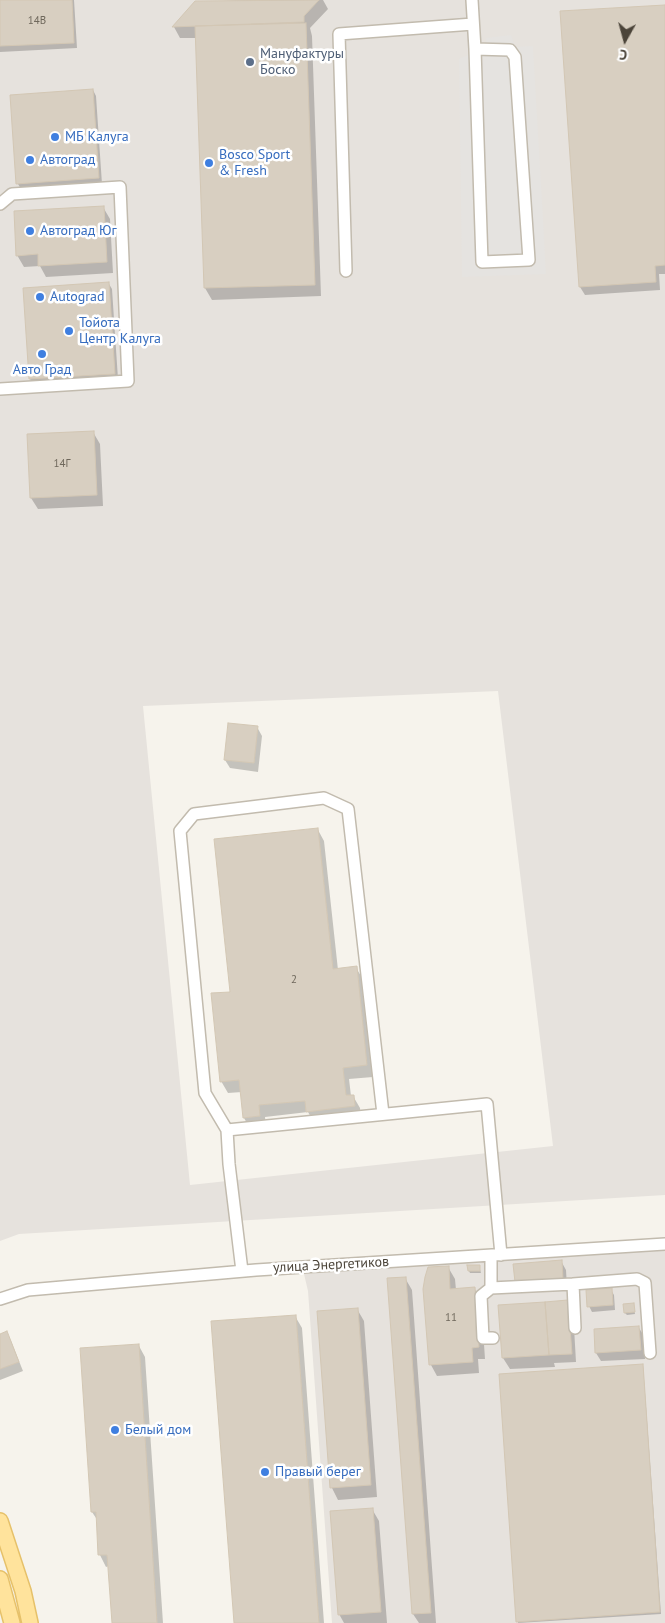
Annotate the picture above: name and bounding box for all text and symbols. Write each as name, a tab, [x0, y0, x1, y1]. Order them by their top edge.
house number: 14В	[28, 14, 46, 28]
north arrow	[600, 15, 650, 65]
text: С	[618, 45, 628, 64]
place label: Мануфактуры Боско	[260, 46, 344, 78]
marker: Мануфактуры Боско	[244, 56, 256, 68]
place label: МБ Калуга	[65, 129, 129, 145]
marker: МБ Калуга	[49, 131, 61, 143]
place label: Bosco Sport & Fresh	[219, 147, 290, 180]
place label: Автоград	[40, 152, 95, 168]
marker: Автоград	[24, 154, 36, 166]
marker: Bosco Sport & Fresh	[203, 157, 215, 169]
place label: Автоград Юг	[40, 223, 117, 239]
marker: Автоград Юг	[24, 225, 36, 237]
place label: Autograd	[50, 289, 105, 305]
marker: Autograd	[34, 291, 46, 303]
place label: Тойота Центр Калуга	[79, 315, 161, 348]
marker: Тойота Центр Калуга	[63, 325, 75, 337]
marker: Авто Град	[36, 348, 48, 360]
place label: Авто Град	[13, 362, 71, 378]
house number: 14Г	[54, 457, 70, 471]
house number: 2	[291, 973, 297, 987]
street label: улица Энергетиков	[273, 1254, 389, 1276]
house number: 11	[445, 1311, 457, 1325]
place label: Белый дом	[125, 1422, 191, 1438]
marker: Белый дом	[109, 1424, 121, 1436]
place label: Правый берег	[275, 1464, 361, 1480]
marker: Правый берег	[259, 1466, 271, 1478]

